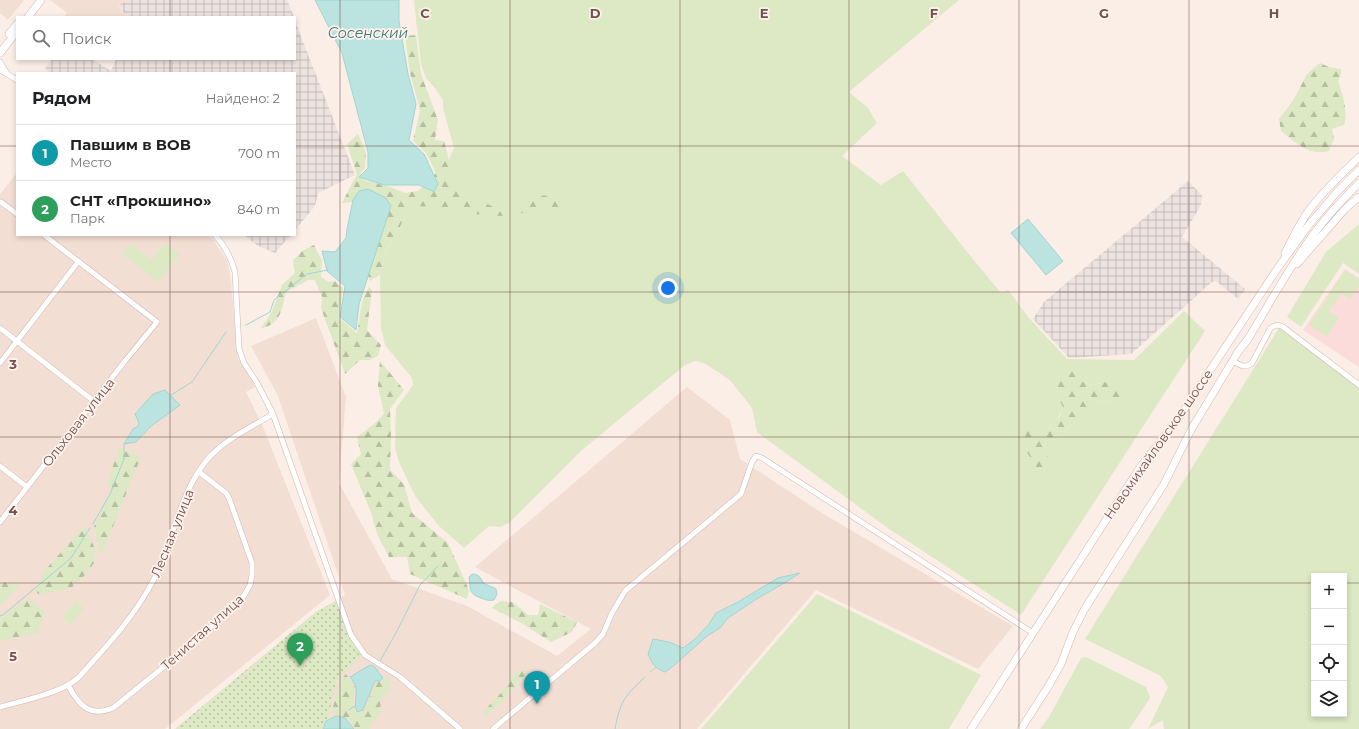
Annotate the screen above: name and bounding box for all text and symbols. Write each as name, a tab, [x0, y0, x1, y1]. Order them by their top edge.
text: C	[420, 5, 430, 21]
text: D	[590, 5, 601, 21]
text: E	[760, 5, 769, 21]
text: F	[930, 5, 938, 21]
text: G	[1099, 5, 1109, 21]
text: H	[1269, 5, 1279, 21]
search box	[16, 16, 296, 60]
water label: Сосенский	[328, 24, 408, 42]
icon: search	[30, 27, 52, 49]
text: Поиск	[62, 29, 111, 48]
text: Рядом	[32, 88, 91, 108]
text: Найдено: 2	[206, 90, 280, 106]
text: Павшим в ВОВ	[70, 135, 191, 154]
text: 1	[42, 145, 48, 161]
text: 700 m	[238, 145, 280, 161]
text: Место	[70, 154, 112, 170]
text: СНТ «Прокшино»	[70, 191, 211, 210]
text: 2	[41, 201, 49, 217]
text: 840 m	[237, 201, 280, 217]
text: Парк	[70, 210, 105, 226]
your location	[658, 278, 678, 298]
text: 3	[8, 356, 17, 372]
street label: Новомихайловское шоссе	[1100, 366, 1216, 522]
street label: Ольховая улица	[38, 374, 118, 470]
street label: Лесная улица	[147, 487, 197, 579]
text: 4	[9, 502, 18, 518]
map controls	[1311, 573, 1347, 717]
button: +	[1311, 573, 1347, 609]
street label: Тенистая улица	[157, 591, 247, 673]
button: −	[1311, 609, 1347, 645]
pin: 2	[287, 633, 313, 666]
button: locate	[1311, 645, 1347, 681]
text: 5	[9, 648, 17, 664]
pin: 1	[524, 671, 550, 704]
button: layers	[1311, 681, 1347, 717]

